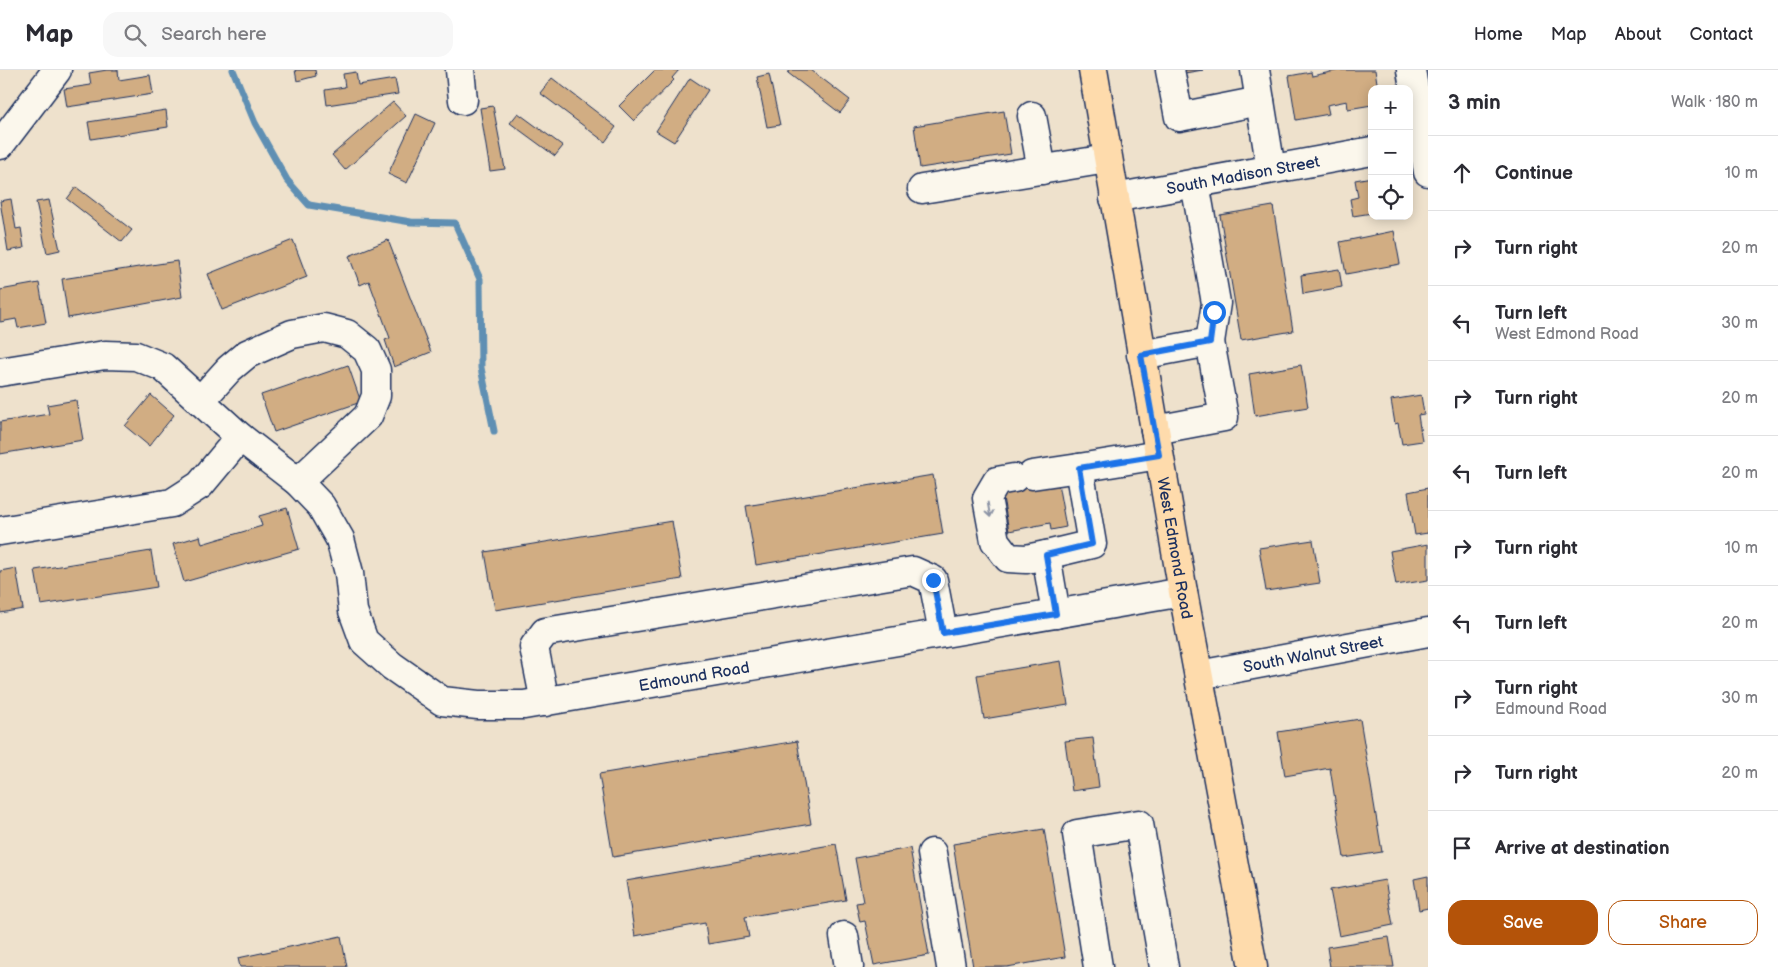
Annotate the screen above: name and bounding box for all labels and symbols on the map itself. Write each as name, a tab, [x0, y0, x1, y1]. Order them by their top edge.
street label: South Madison Street	[1165, 153, 1321, 199]
route start	[1203, 301, 1226, 324]
street label: West Edmond Road	[1152, 476, 1196, 621]
one-way arrow	[985, 501, 995, 517]
route end	[922, 569, 945, 592]
street label: South Walnut Street	[1242, 633, 1385, 678]
street label: Edmound Road	[637, 658, 751, 696]

